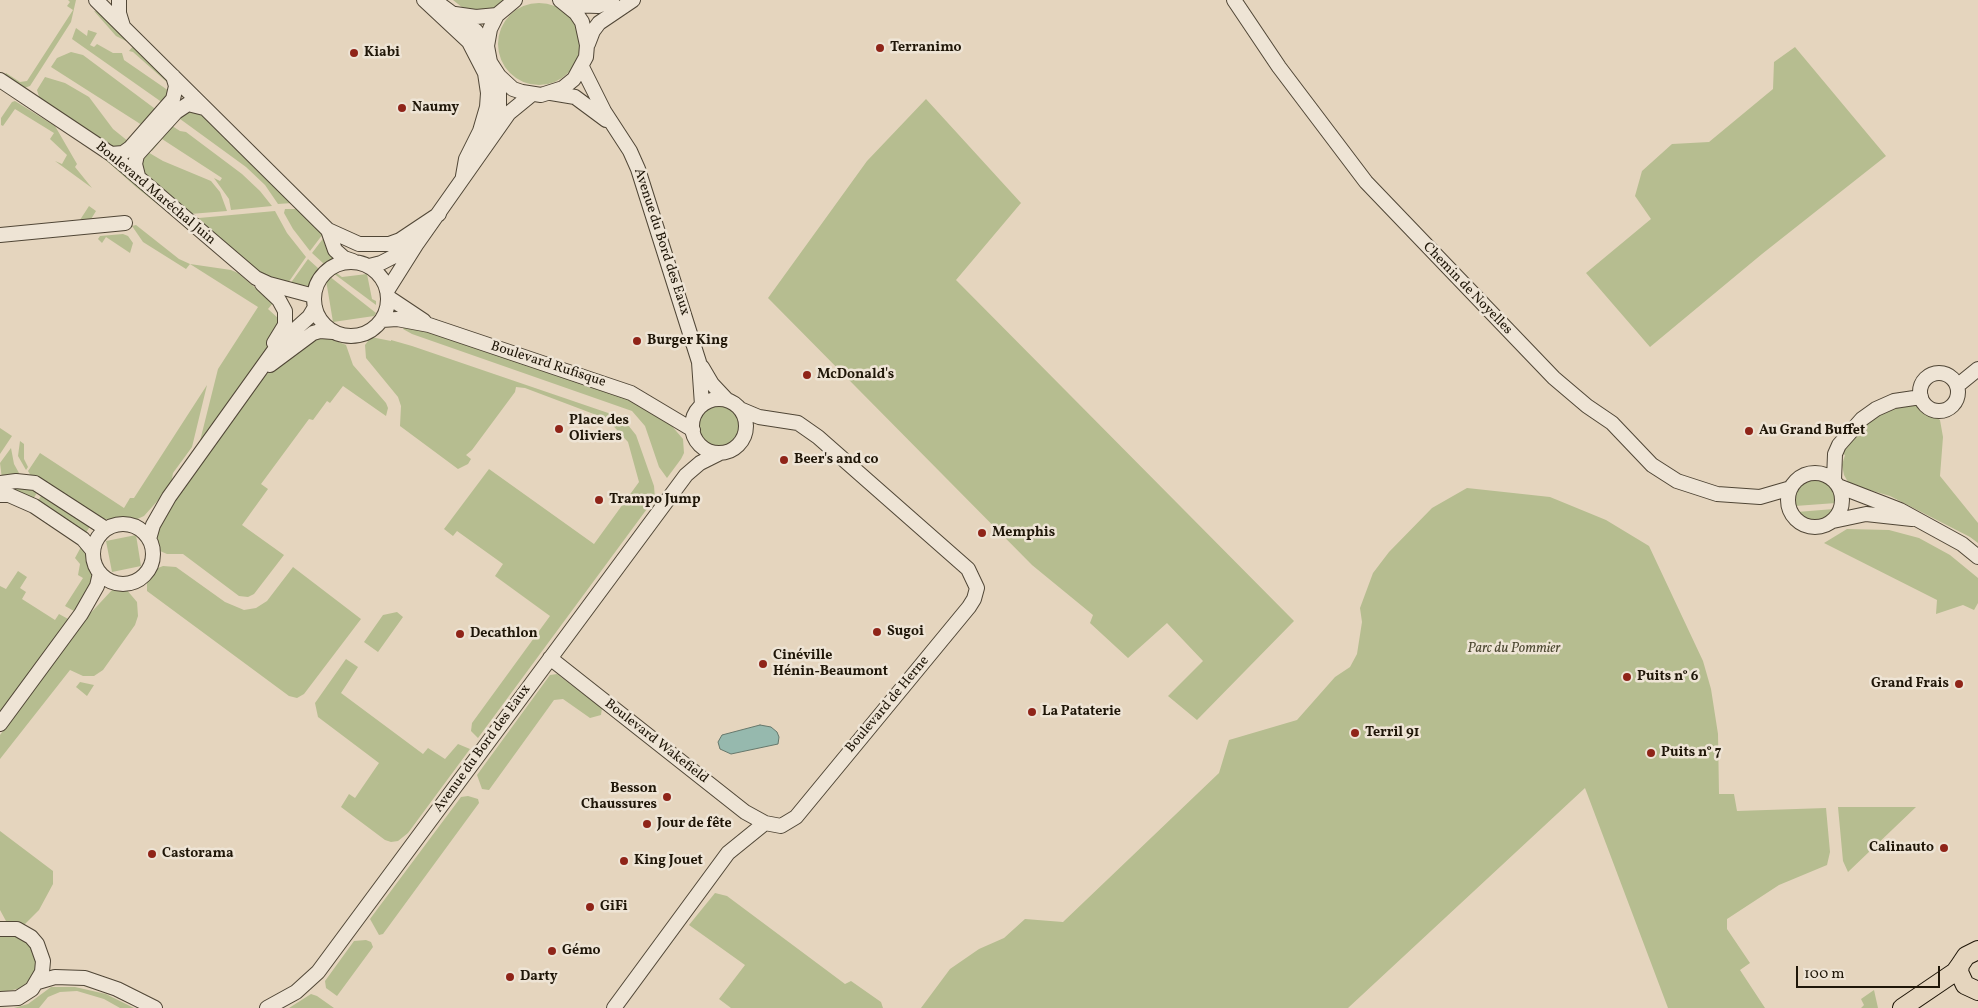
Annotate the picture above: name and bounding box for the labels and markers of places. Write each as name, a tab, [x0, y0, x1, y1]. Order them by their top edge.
place label: Terranimo	[890, 40, 962, 56]
marker: Terranimo	[874, 42, 886, 54]
place label: Kiabi	[364, 45, 400, 61]
marker: Kiabi	[348, 47, 360, 59]
place label: Naumy	[412, 100, 459, 116]
marker: Naumy	[396, 102, 408, 114]
place label: Burger King	[647, 333, 728, 349]
marker: Burger King	[631, 335, 643, 347]
place label: McDonald's	[817, 367, 894, 383]
marker: McDonald's	[801, 369, 813, 381]
place label: Place des Oliviers	[569, 413, 629, 446]
marker: Place des Oliviers	[553, 423, 565, 435]
place label: Au Grand Buffet	[1759, 423, 1865, 439]
marker: Au Grand Buffet	[1743, 425, 1755, 437]
place label: Beer's and co	[794, 452, 879, 468]
marker: Beer's and co	[778, 454, 790, 466]
place label: Trampo Jump	[609, 492, 701, 508]
marker: Trampo Jump	[593, 494, 605, 506]
place label: Memphis	[992, 525, 1055, 541]
marker: Memphis	[976, 527, 988, 539]
place label: Sugoi	[887, 624, 924, 640]
place label: Decathlon	[470, 626, 538, 642]
marker: Sugoi	[871, 626, 883, 638]
marker: Decathlon	[454, 628, 466, 640]
place label: Cinéville Hénin-Beaumont	[773, 648, 888, 680]
marker: Cinéville Hénin-Beaumont	[757, 658, 769, 670]
place label: Puits n° 6	[1637, 669, 1699, 685]
marker: Puits n° 6	[1621, 671, 1633, 683]
place label: Grand Frais	[1871, 676, 1949, 692]
marker: Grand Frais	[1953, 678, 1965, 690]
place label: La Pataterie	[1042, 704, 1121, 720]
marker: La Pataterie	[1026, 706, 1038, 718]
place label: Terril 91	[1365, 725, 1419, 741]
marker: Terril 91	[1349, 727, 1361, 739]
place label: Puits n° 7	[1661, 745, 1722, 761]
marker: Puits n° 7	[1645, 747, 1657, 759]
place label: Besson Chaussures	[581, 781, 657, 814]
marker: Besson Chaussures	[661, 791, 673, 803]
place label: Jour de fête	[657, 816, 732, 832]
marker: Jour de fête	[641, 818, 653, 830]
place label: Calinauto	[1869, 840, 1934, 856]
marker: Calinauto	[1938, 842, 1950, 854]
place label: Castorama	[162, 846, 234, 862]
marker: Castorama	[146, 848, 158, 860]
place label: King Jouet	[634, 853, 703, 869]
marker: King Jouet	[618, 855, 630, 867]
place label: GiFi	[600, 899, 628, 915]
marker: GiFi	[584, 901, 596, 913]
place label: Gémo	[562, 943, 600, 959]
marker: Gémo	[546, 945, 558, 957]
place label: Darty	[520, 969, 558, 985]
marker: Darty	[504, 971, 516, 983]

